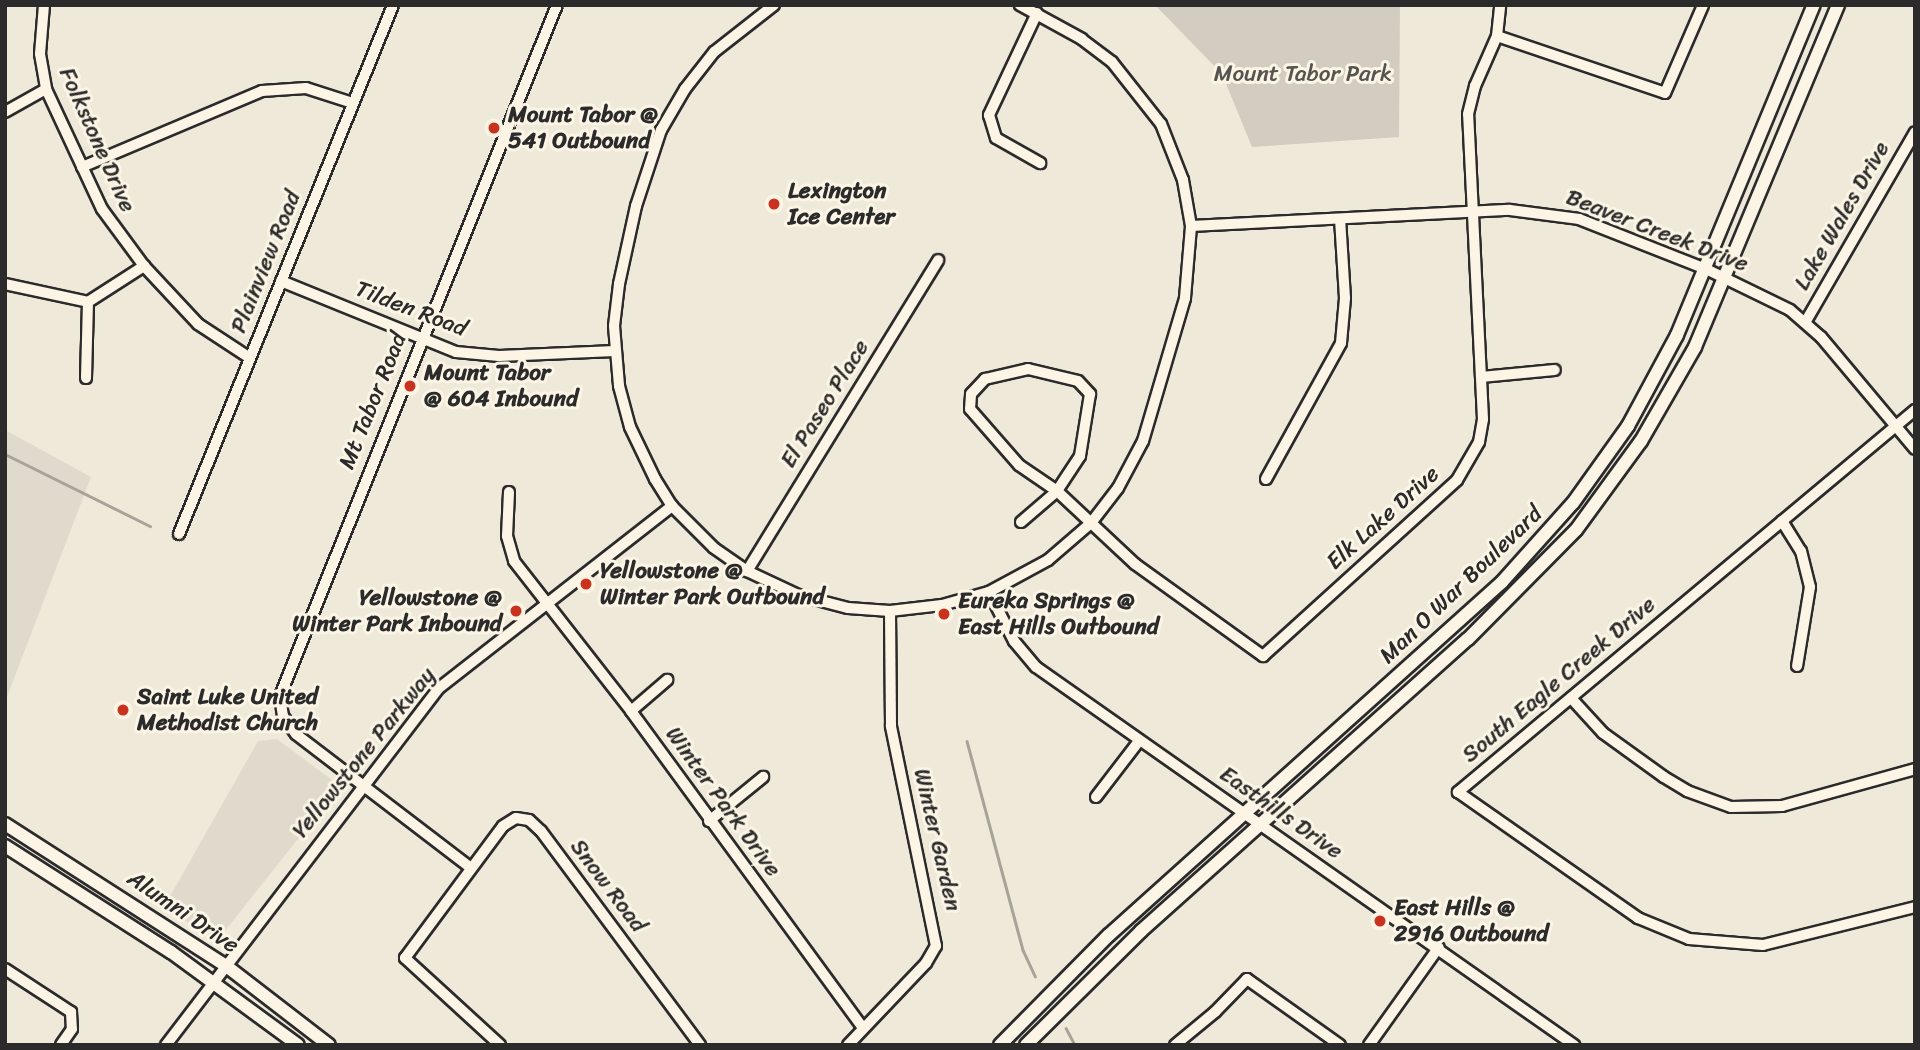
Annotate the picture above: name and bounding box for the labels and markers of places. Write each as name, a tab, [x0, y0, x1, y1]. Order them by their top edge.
place label: Mount Tabor @ 541 Outbound	[508, 101, 659, 155]
marker: Mount Tabor @ 541 Outbound	[486, 120, 502, 136]
place label: Lexington Ice Center	[788, 177, 896, 231]
marker: Lexington Ice Center	[766, 196, 782, 212]
place label: Mount Tabor @ 604 Inbound	[424, 359, 578, 413]
marker: Mount Tabor @ 604 Inbound	[402, 378, 418, 394]
place label: Yellowstone @ Winter Park Outbound	[600, 557, 825, 611]
marker: Yellowstone @ Winter Park Outbound	[578, 576, 594, 592]
place label: Yellowstone @ Winter Park Inbound	[293, 584, 502, 638]
place label: Eureka Springs @ East Hills Outbound	[958, 587, 1158, 641]
marker: Yellowstone @ Winter Park Inbound	[508, 603, 524, 619]
marker: Eureka Springs @ East Hills Outbound	[936, 606, 952, 622]
place label: Saint Luke United Methodist Church	[137, 683, 319, 737]
marker: Saint Luke United Methodist Church	[115, 702, 131, 718]
place label: East Hills @ 2916 Outbound	[1394, 894, 1548, 948]
marker: East Hills @ 2916 Outbound	[1372, 913, 1388, 929]

